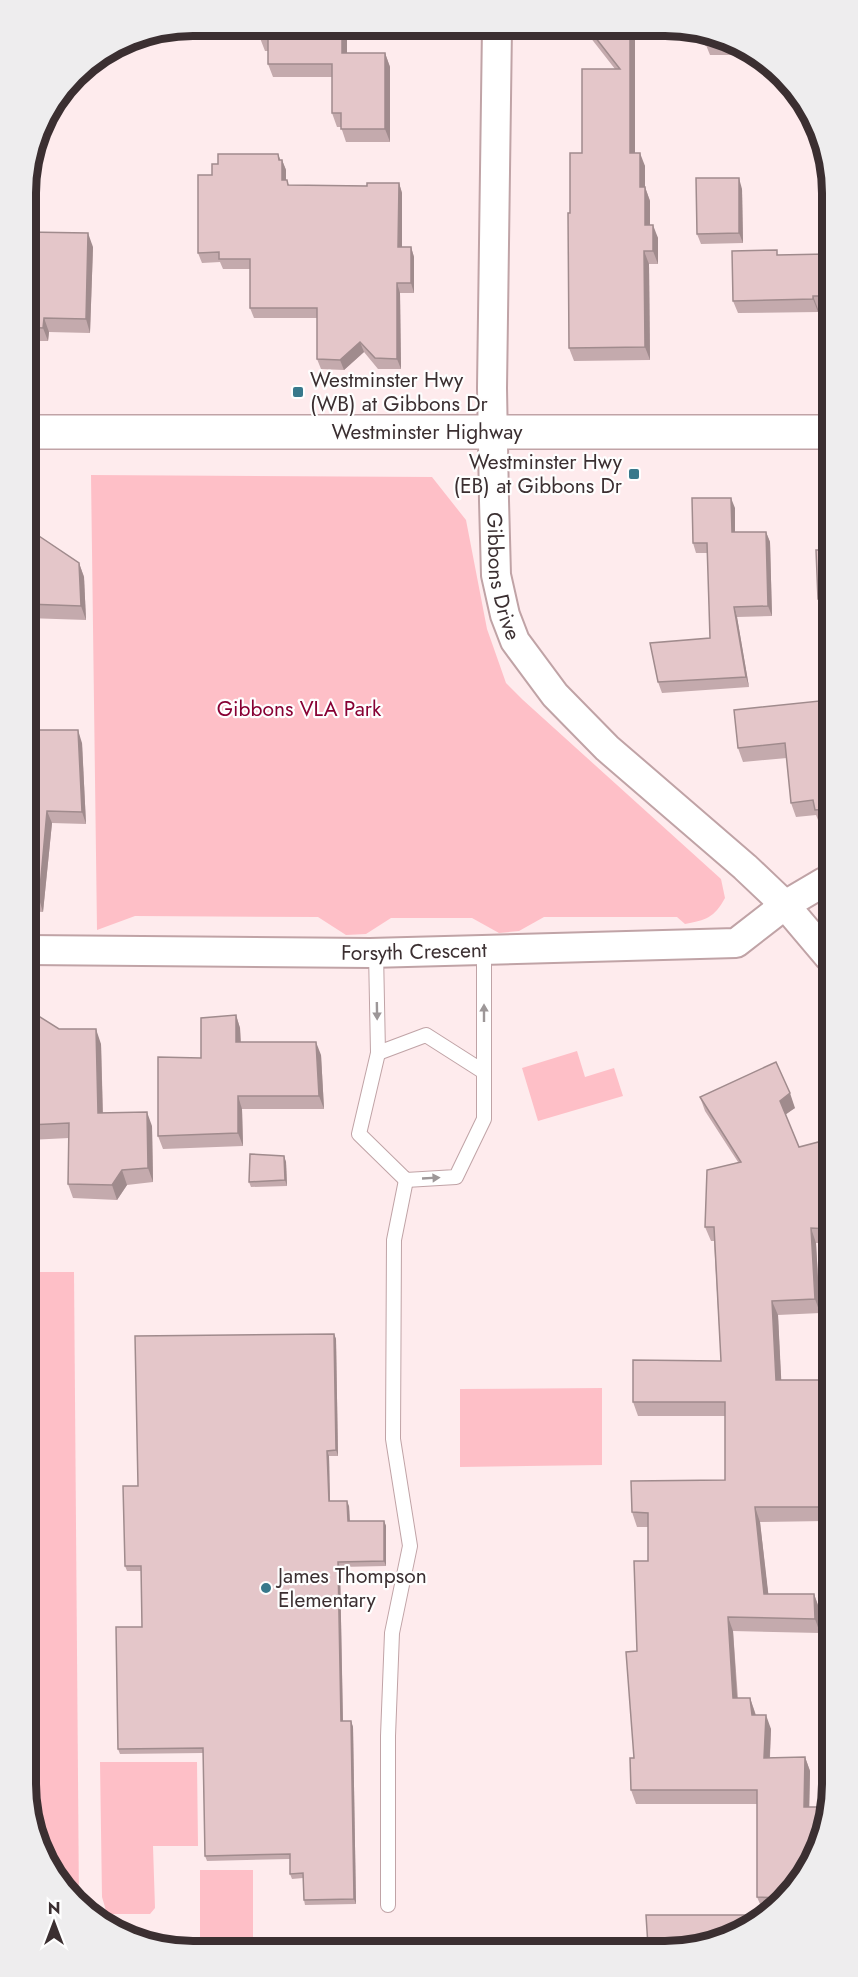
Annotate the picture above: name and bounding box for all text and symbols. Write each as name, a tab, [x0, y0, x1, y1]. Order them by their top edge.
place label: Westminster Hwy (WB) at Gibbons Dr	[310, 365, 488, 419]
marker: Westminster Hwy (WB) at Gibbons Dr	[291, 385, 305, 399]
street label: Westminster Highway	[331, 417, 523, 447]
place label: Westminster Hwy (EB) at Gibbons Dr	[454, 447, 623, 501]
marker: Westminster Hwy (EB) at Gibbons Dr	[627, 467, 641, 481]
street label: Gibbons Drive	[479, 512, 528, 645]
park label: Gibbons VLA Park	[217, 694, 382, 724]
street label: Forsyth Crescent	[341, 935, 487, 968]
one-way arrow	[372, 1001, 382, 1020]
one-way arrow	[479, 1004, 489, 1023]
one-way arrow	[422, 1174, 441, 1183]
place label: James Thompson Elementary	[275, 1561, 427, 1615]
marker: James Thompson Elementary	[259, 1581, 273, 1595]
north arrow	[24, 1893, 84, 1953]
text: N	[48, 1897, 60, 1920]

